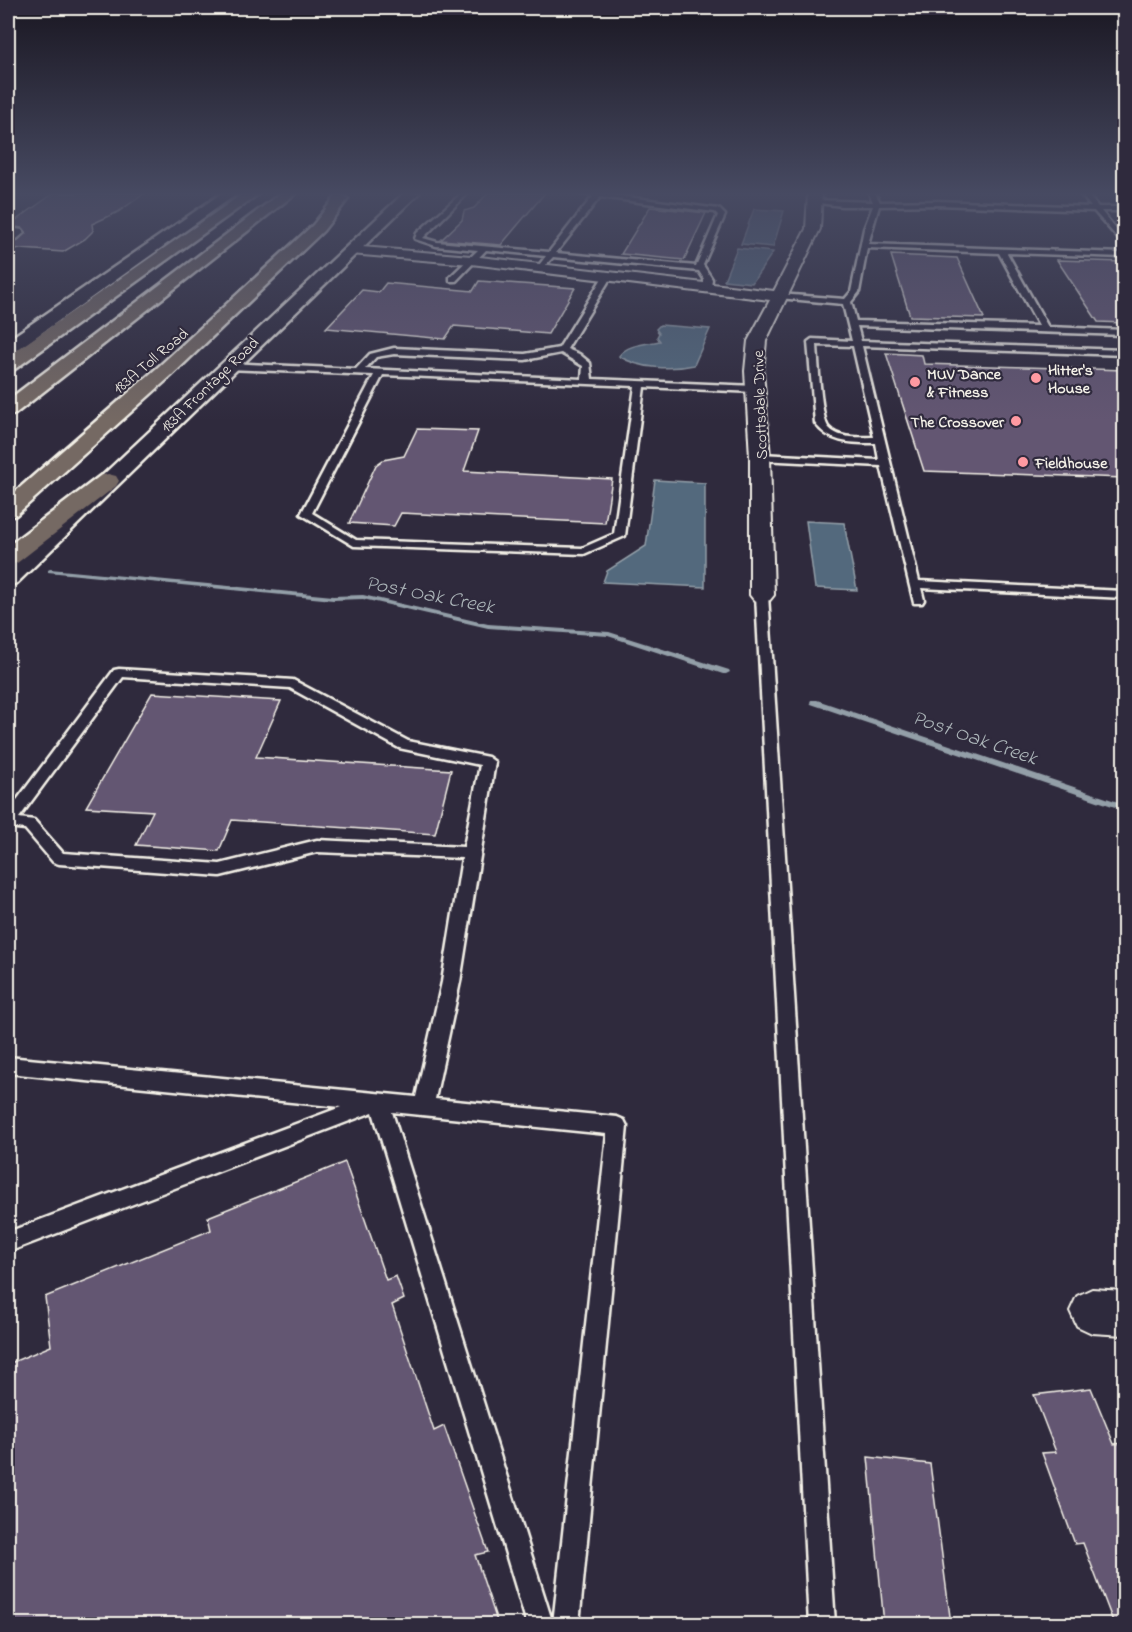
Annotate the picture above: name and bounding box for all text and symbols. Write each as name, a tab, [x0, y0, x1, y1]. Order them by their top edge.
street label: 183A Toll Road	[108, 323, 194, 400]
street label: 183A Frontage Road	[156, 332, 265, 439]
street label: Scottsdale Drive	[747, 349, 775, 460]
place label: Hitter's House	[1048, 359, 1093, 401]
place label: MUV Dance & Fitness	[926, 363, 1002, 405]
marker: Hitter's House	[1029, 371, 1043, 385]
marker: MUV Dance & Fitness	[908, 375, 922, 389]
place label: The Crossover	[911, 411, 1005, 435]
marker: The Crossover	[1009, 414, 1023, 428]
place label: Fieldhouse	[1034, 452, 1108, 476]
marker: Fieldhouse	[1016, 455, 1030, 469]
water label: Post Oak Creek	[363, 569, 497, 623]
water label: Post Oak Creek	[908, 703, 1042, 775]

